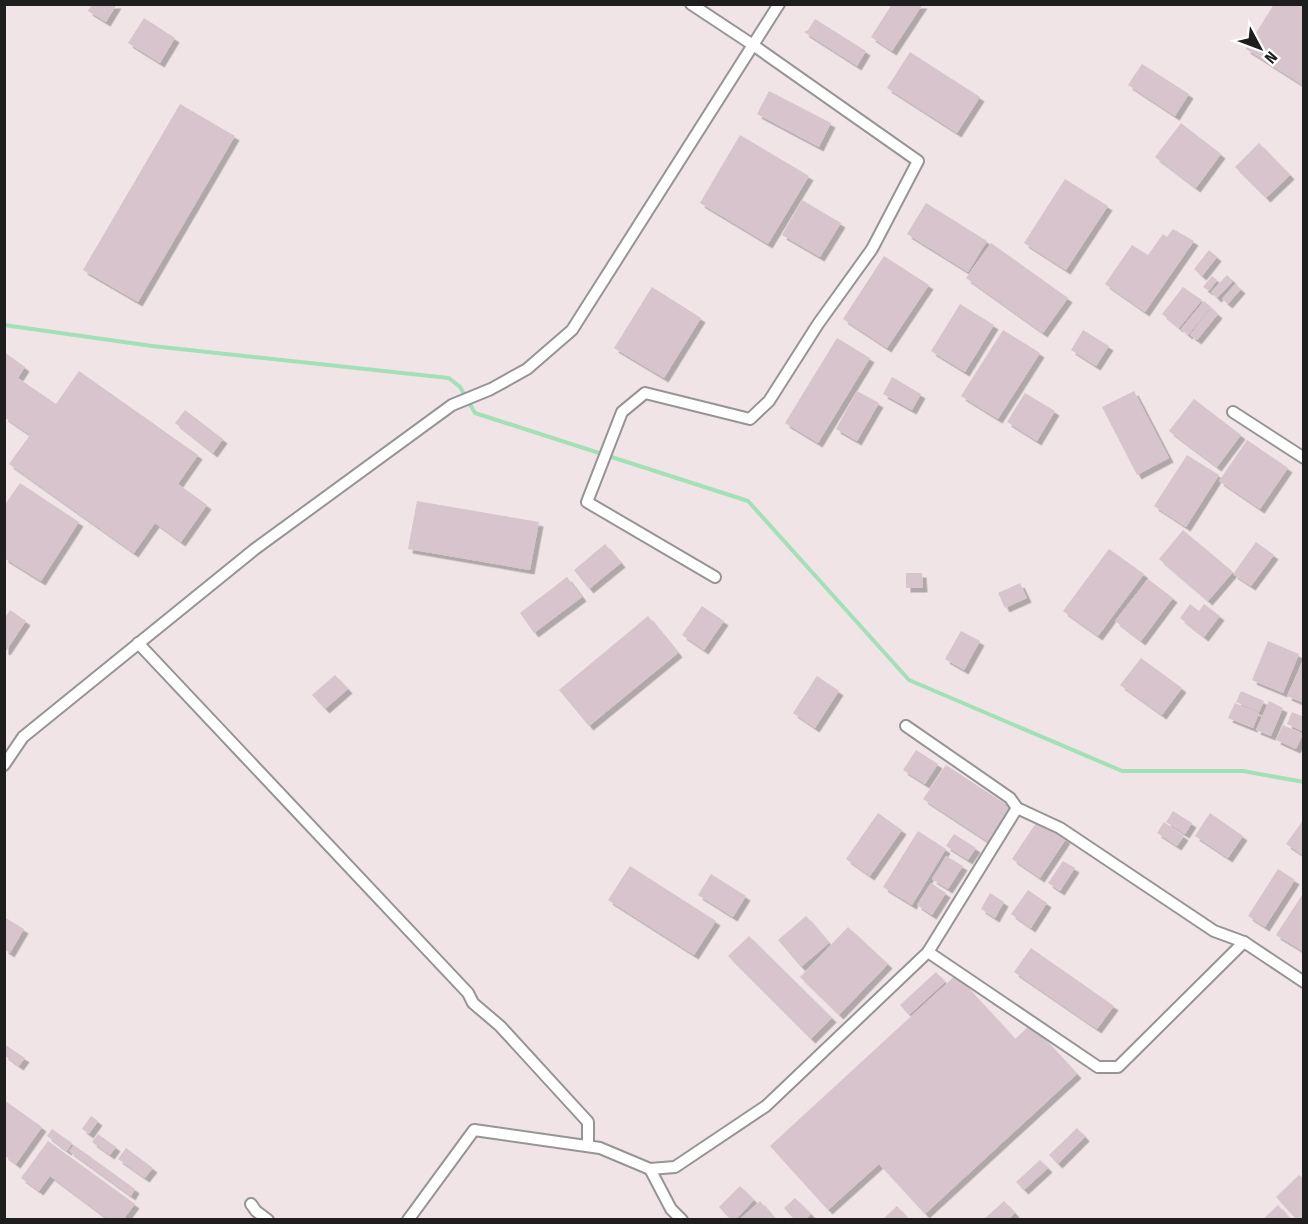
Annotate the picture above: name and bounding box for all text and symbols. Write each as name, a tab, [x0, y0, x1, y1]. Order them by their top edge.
north arrow	[1230, 18, 1290, 78]
text: N	[1261, 48, 1281, 67]

